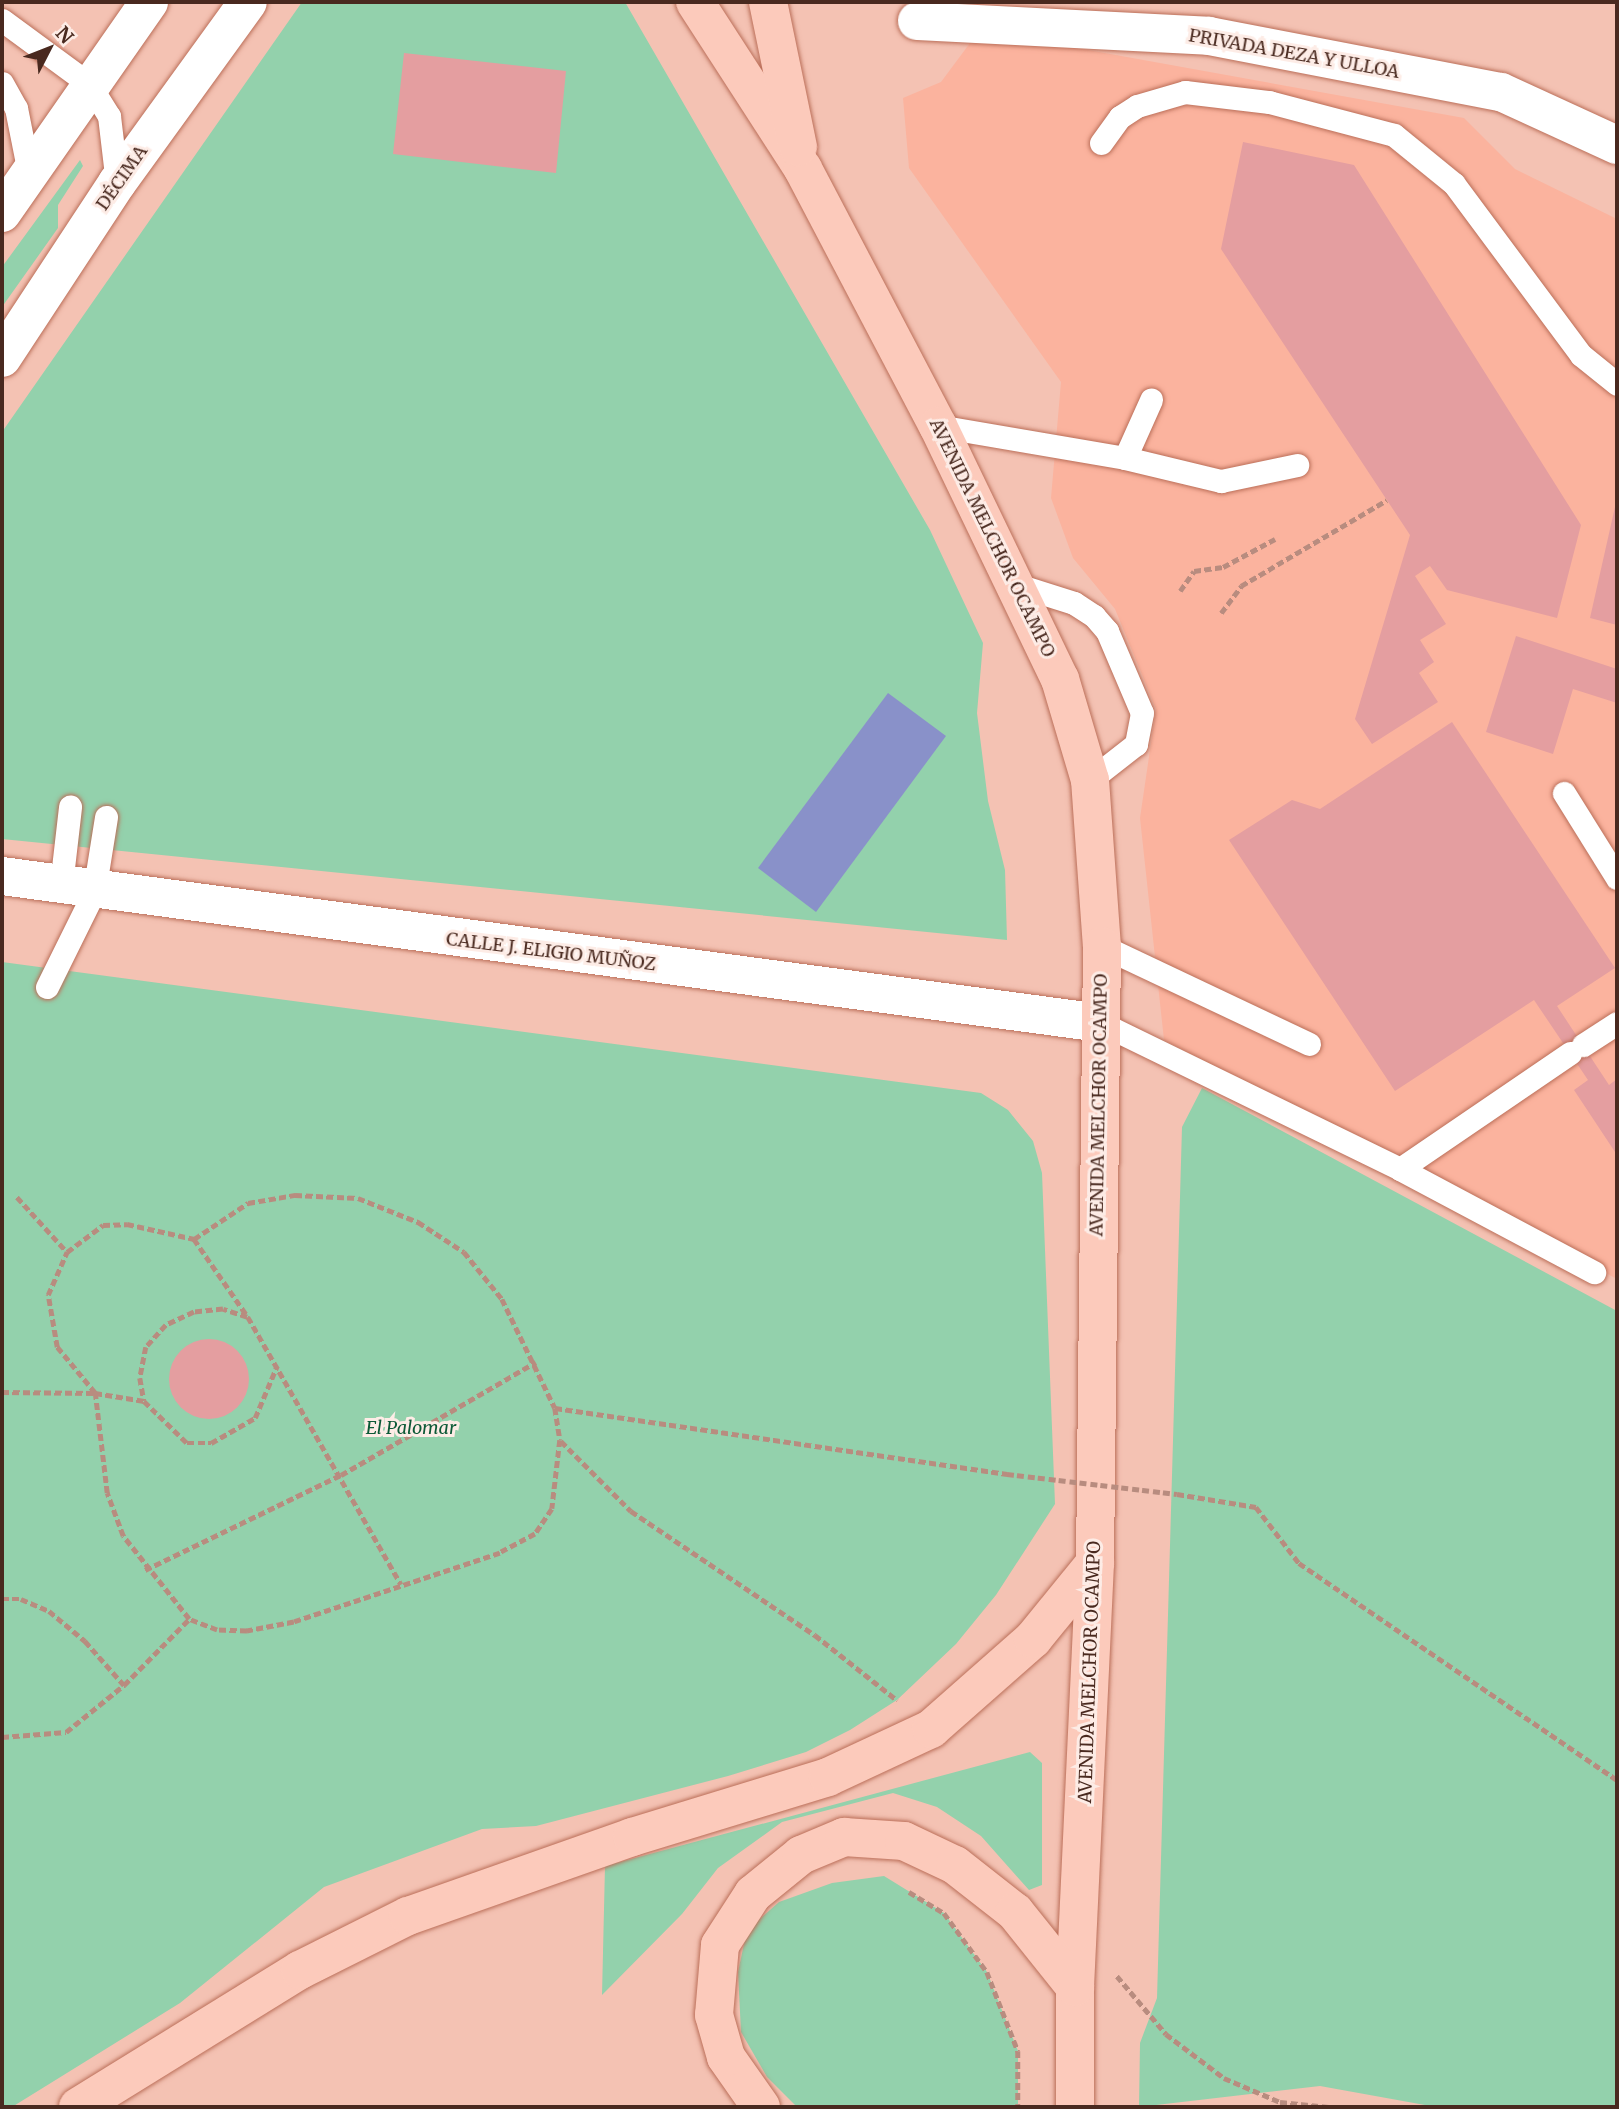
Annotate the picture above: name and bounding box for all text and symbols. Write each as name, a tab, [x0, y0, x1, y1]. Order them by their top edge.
north arrow	[14, 14, 84, 84]
text: N	[51, 21, 79, 49]
street label: PRIVADA DEZA Y ULLOA	[1187, 25, 1401, 83]
street label: DÉCIMA	[92, 141, 152, 215]
street label: AVENIDA MELCHOR OCAMPO	[925, 415, 1059, 661]
street label: CALLE J. ELIGIO MUÑOZ	[445, 928, 657, 976]
street label: AVENIDA MELCHOR OCAMPO	[1086, 973, 1112, 1237]
park label: El Palomar	[366, 1417, 456, 1439]
street label: AVENIDA MELCHOR OCAMPO	[1075, 1540, 1105, 1804]

